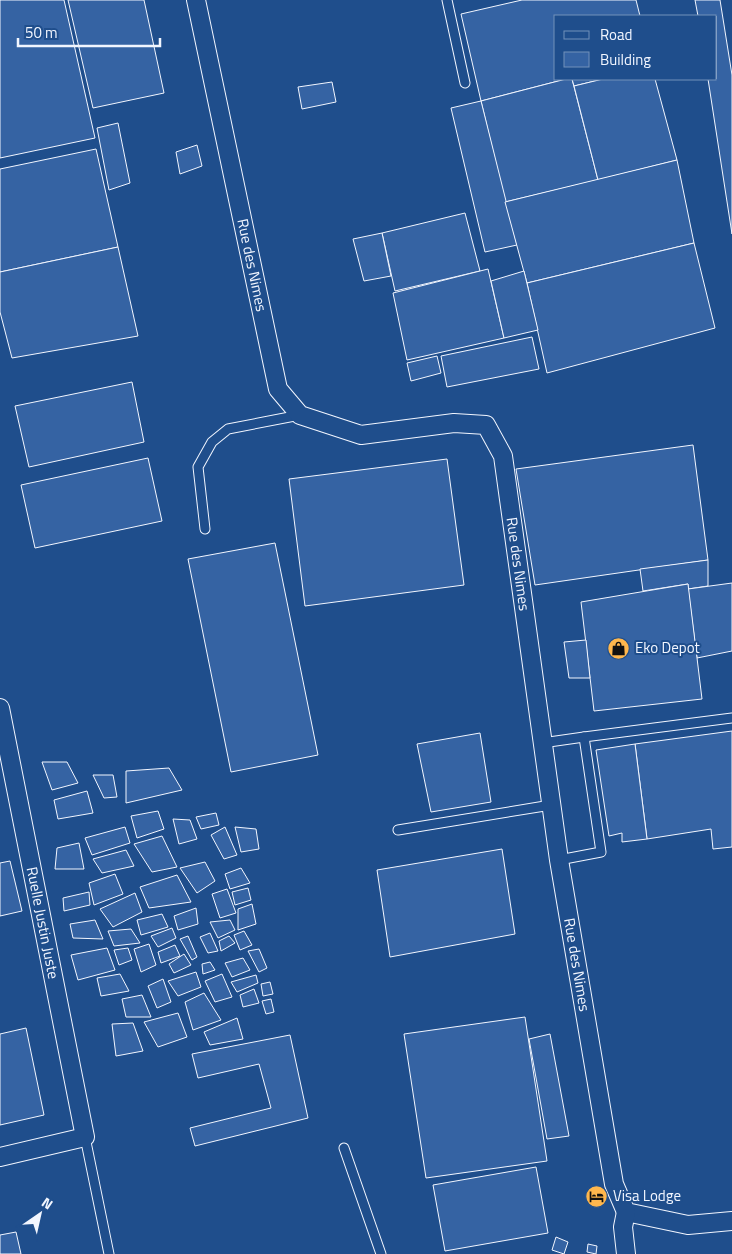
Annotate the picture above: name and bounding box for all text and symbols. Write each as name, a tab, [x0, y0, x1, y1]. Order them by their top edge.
scale bar	[18, 15, 160, 47]
legend	[554, 15, 717, 80]
text: 50 m	[25, 21, 58, 44]
text: Road	[600, 23, 632, 46]
text: Building	[600, 48, 651, 71]
street label: Rue des Nimes	[231, 217, 273, 314]
street label: Rue des Nimes	[501, 516, 536, 612]
shop icon: Eko Depot	[607, 636, 631, 660]
place label: Eko Depot	[635, 636, 701, 659]
street label: Ruelle Justin Juste	[21, 865, 65, 981]
street label: Rue des Nimes	[558, 916, 596, 1013]
hotel icon: Visa Lodge	[585, 1184, 609, 1208]
place label: Visa Lodge	[613, 1184, 681, 1207]
north arrow	[15, 1189, 65, 1239]
text: N	[38, 1191, 57, 1214]

